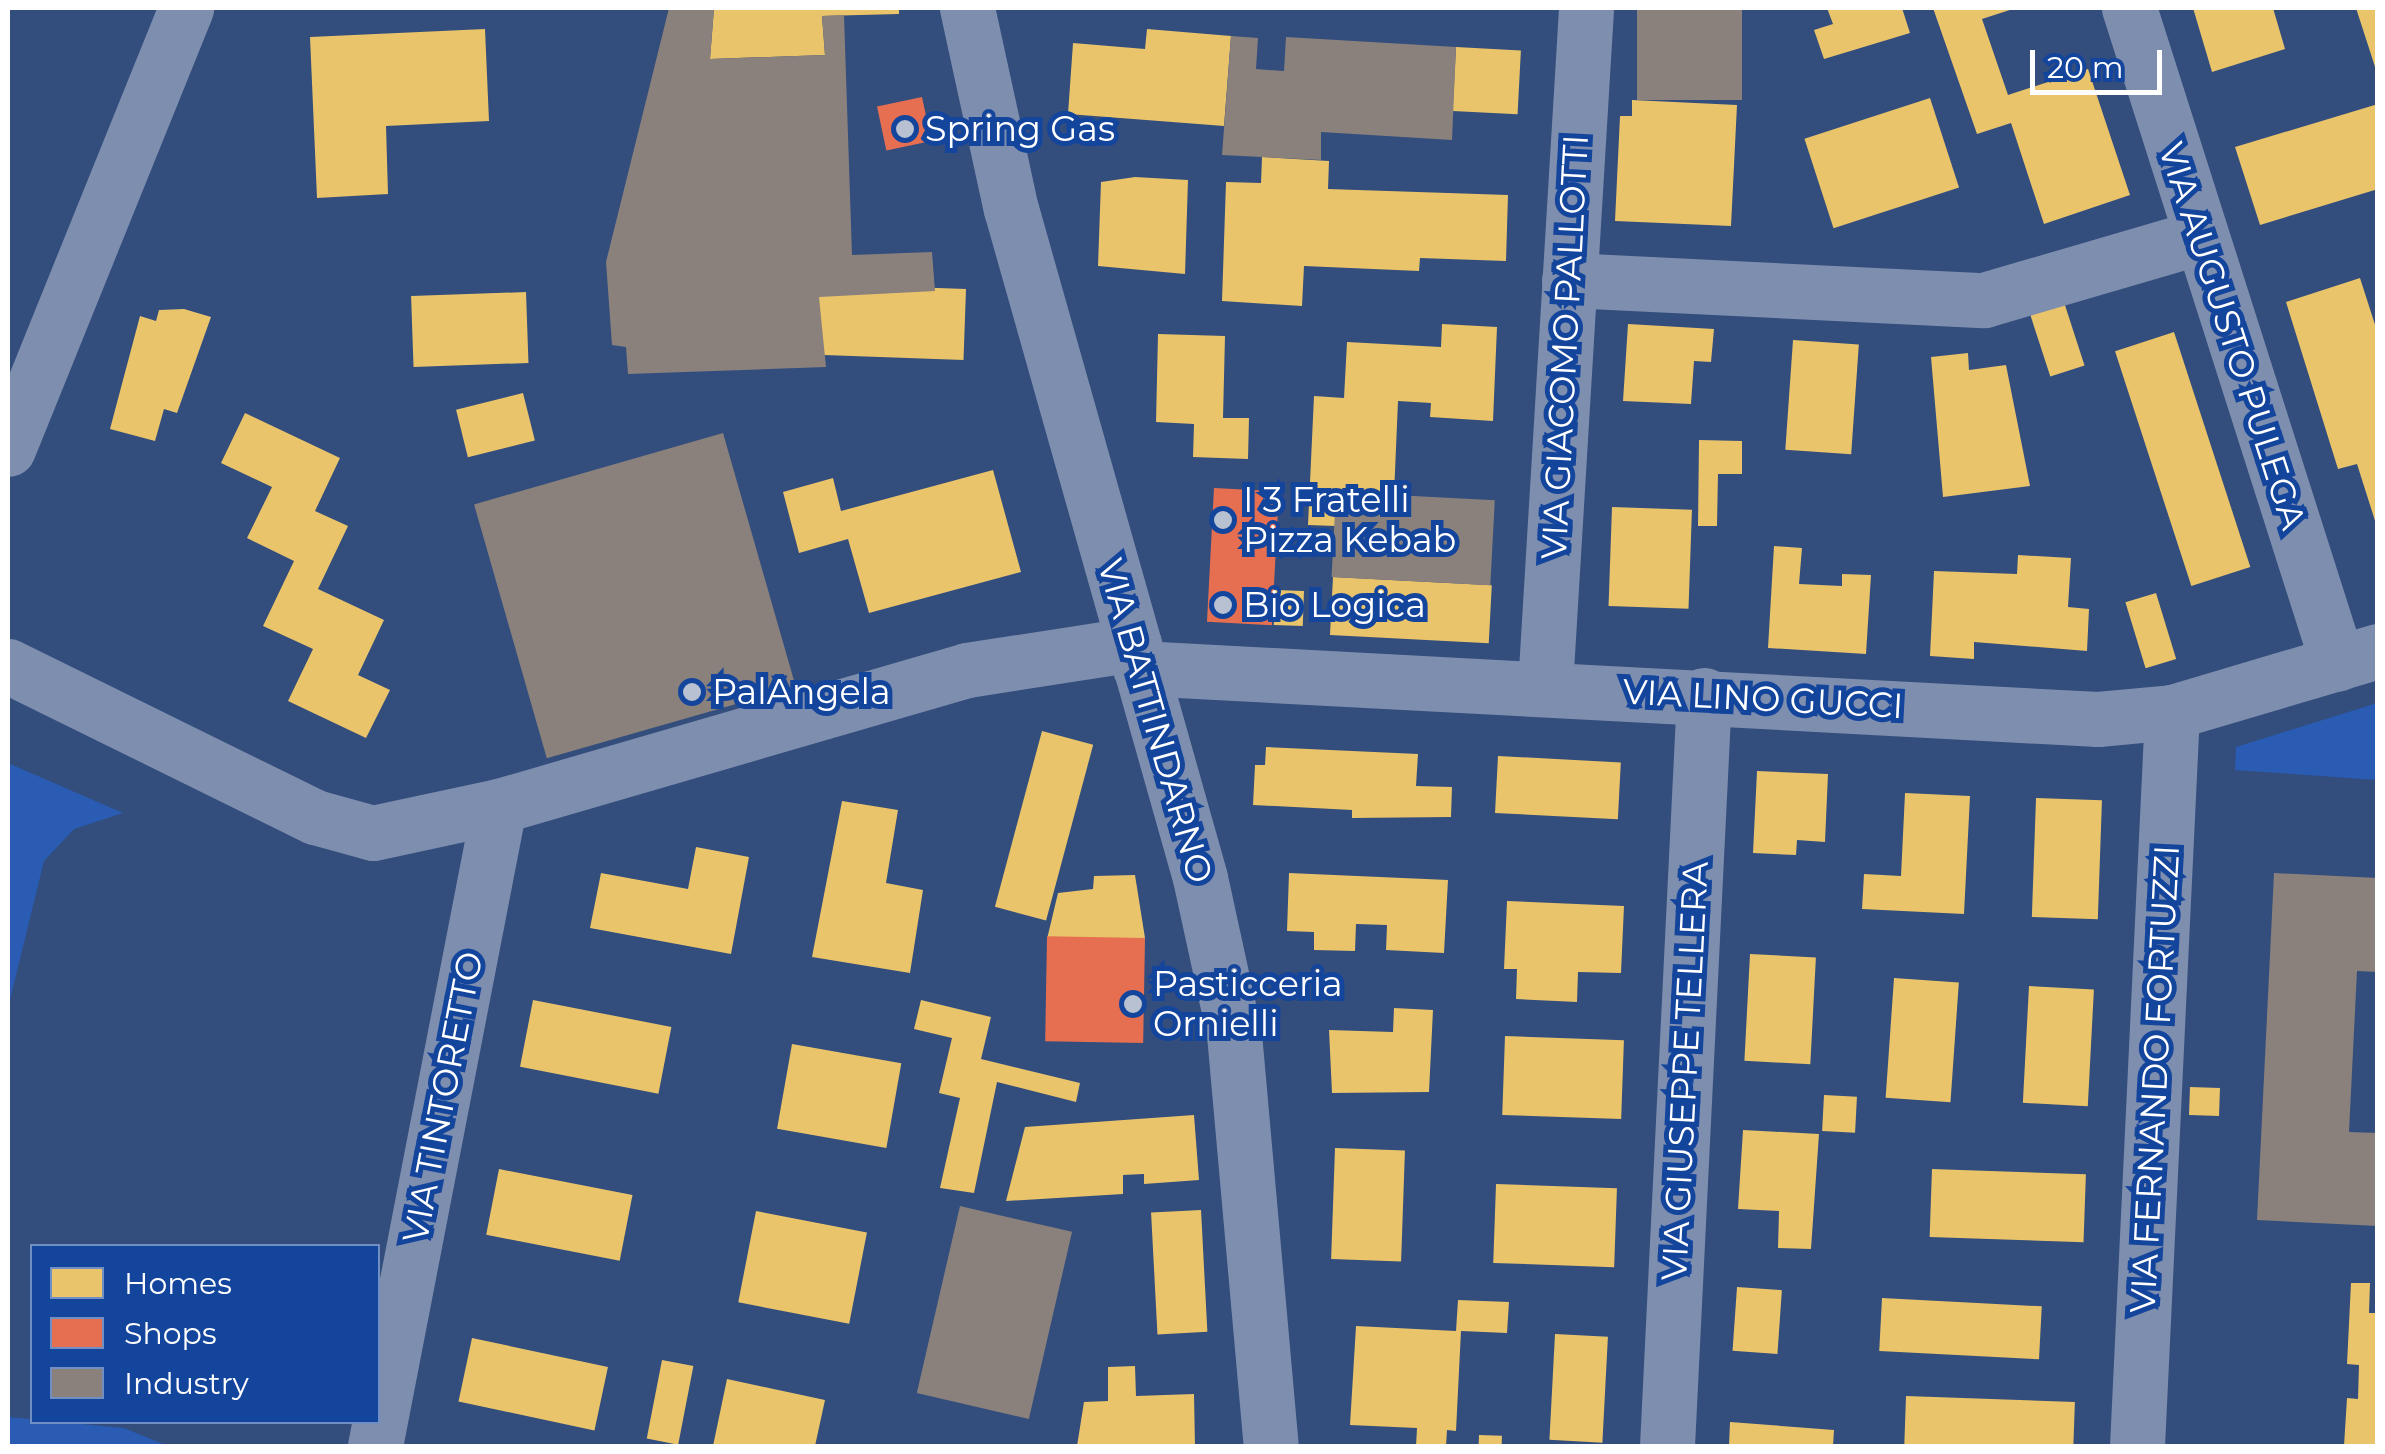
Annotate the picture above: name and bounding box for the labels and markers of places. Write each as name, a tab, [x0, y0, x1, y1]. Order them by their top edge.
place label: Spring Gas	[925, 108, 1115, 150]
marker: Spring Gas	[894, 118, 916, 140]
place label: I 3 Fratelli Pizza Kebab	[1243, 479, 1456, 561]
marker: I 3 Fratelli Pizza Kebab	[1212, 509, 1234, 531]
place label: Bio Logica	[1243, 584, 1426, 626]
marker: Bio Logica	[1212, 594, 1234, 616]
place label: PalAngela	[712, 671, 891, 713]
marker: PalAngela	[681, 681, 703, 703]
place label: Pasticceria Ornielli	[1153, 963, 1343, 1045]
marker: Pasticceria Ornielli	[1122, 993, 1144, 1015]

